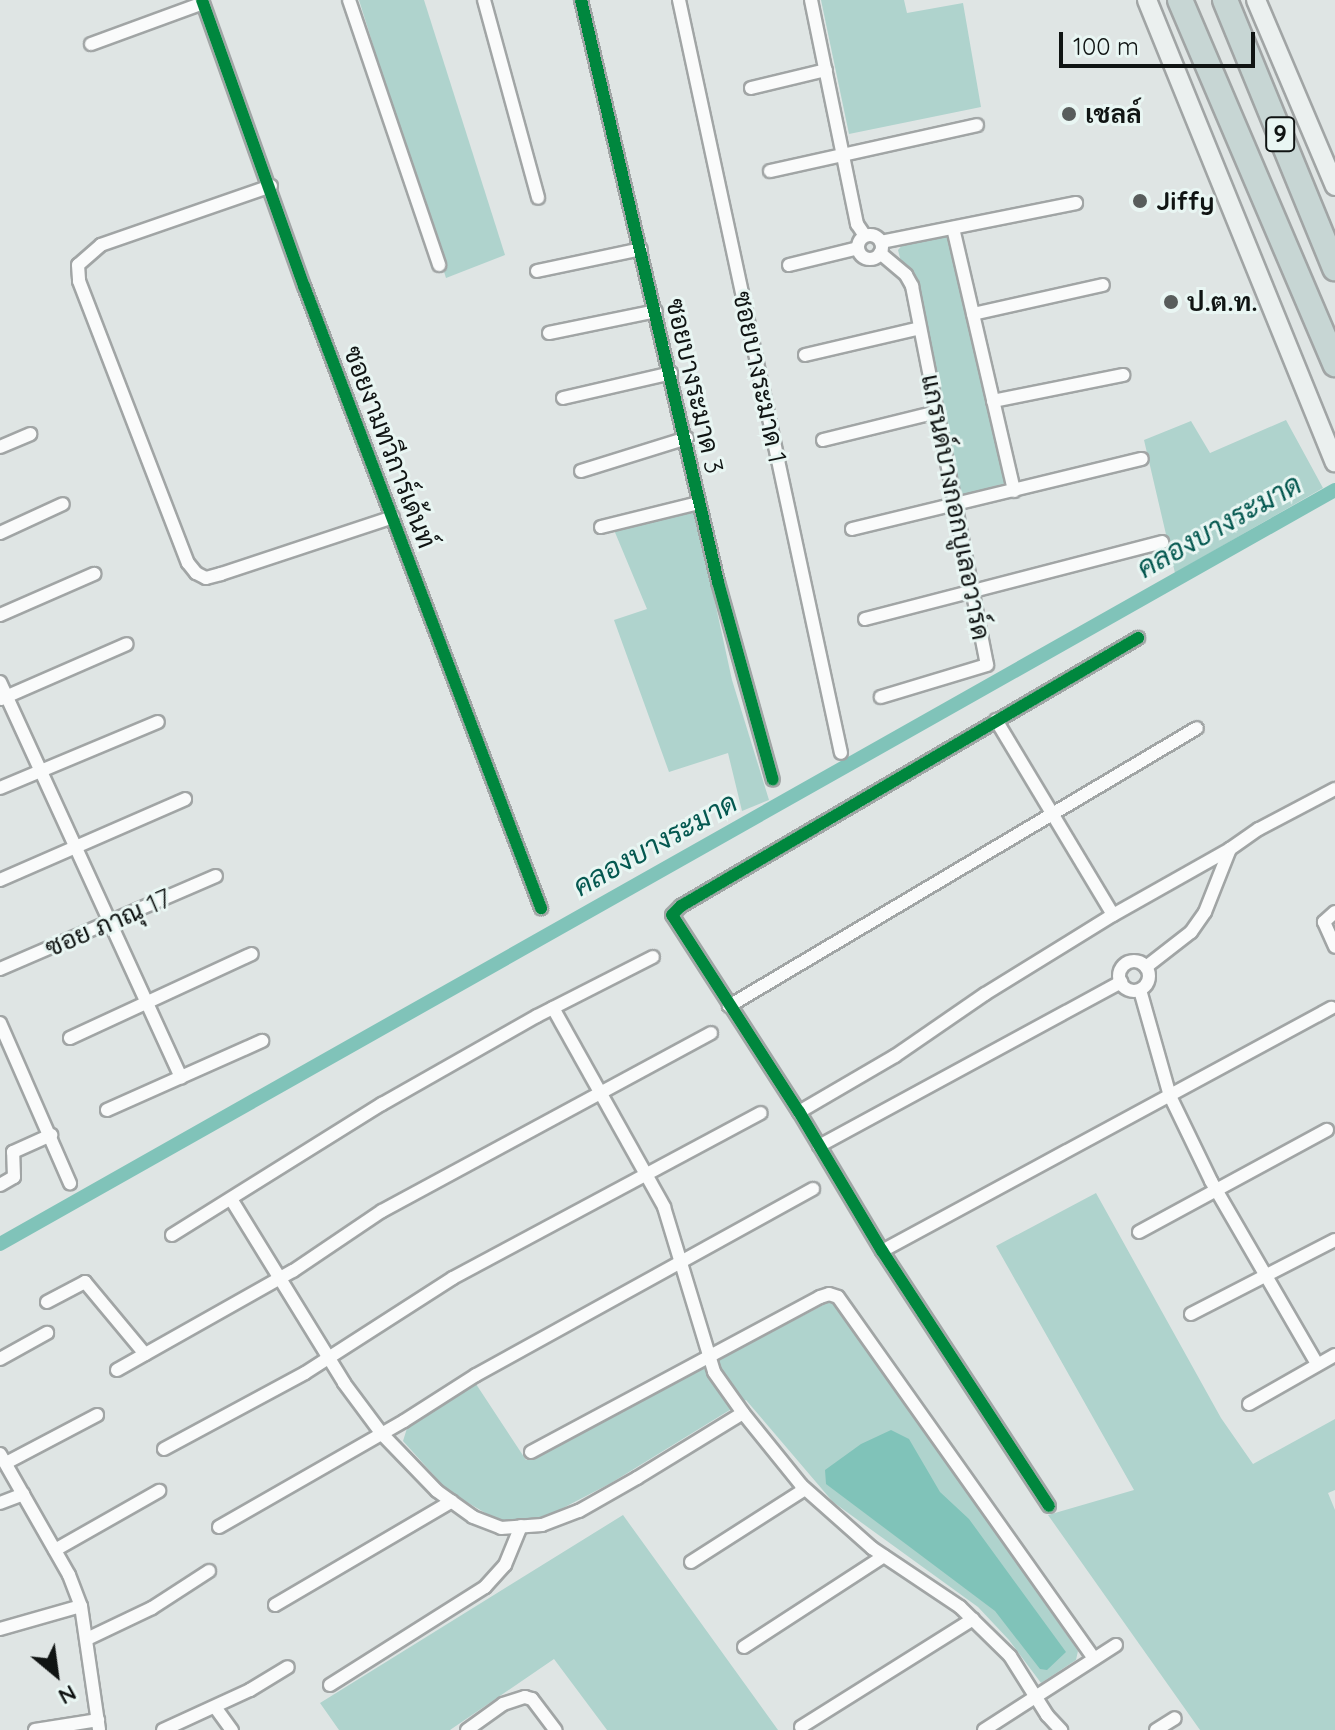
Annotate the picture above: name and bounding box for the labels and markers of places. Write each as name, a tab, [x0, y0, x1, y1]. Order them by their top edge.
place label: เชลล์	[1085, 98, 1142, 130]
marker: เชลล์	[1060, 105, 1078, 123]
place label: Jiffy	[1156, 185, 1214, 217]
marker: Jiffy	[1131, 192, 1149, 210]
place label: ป.ต.ท.	[1187, 286, 1258, 318]
marker: ป.ต.ท.	[1162, 293, 1180, 311]

